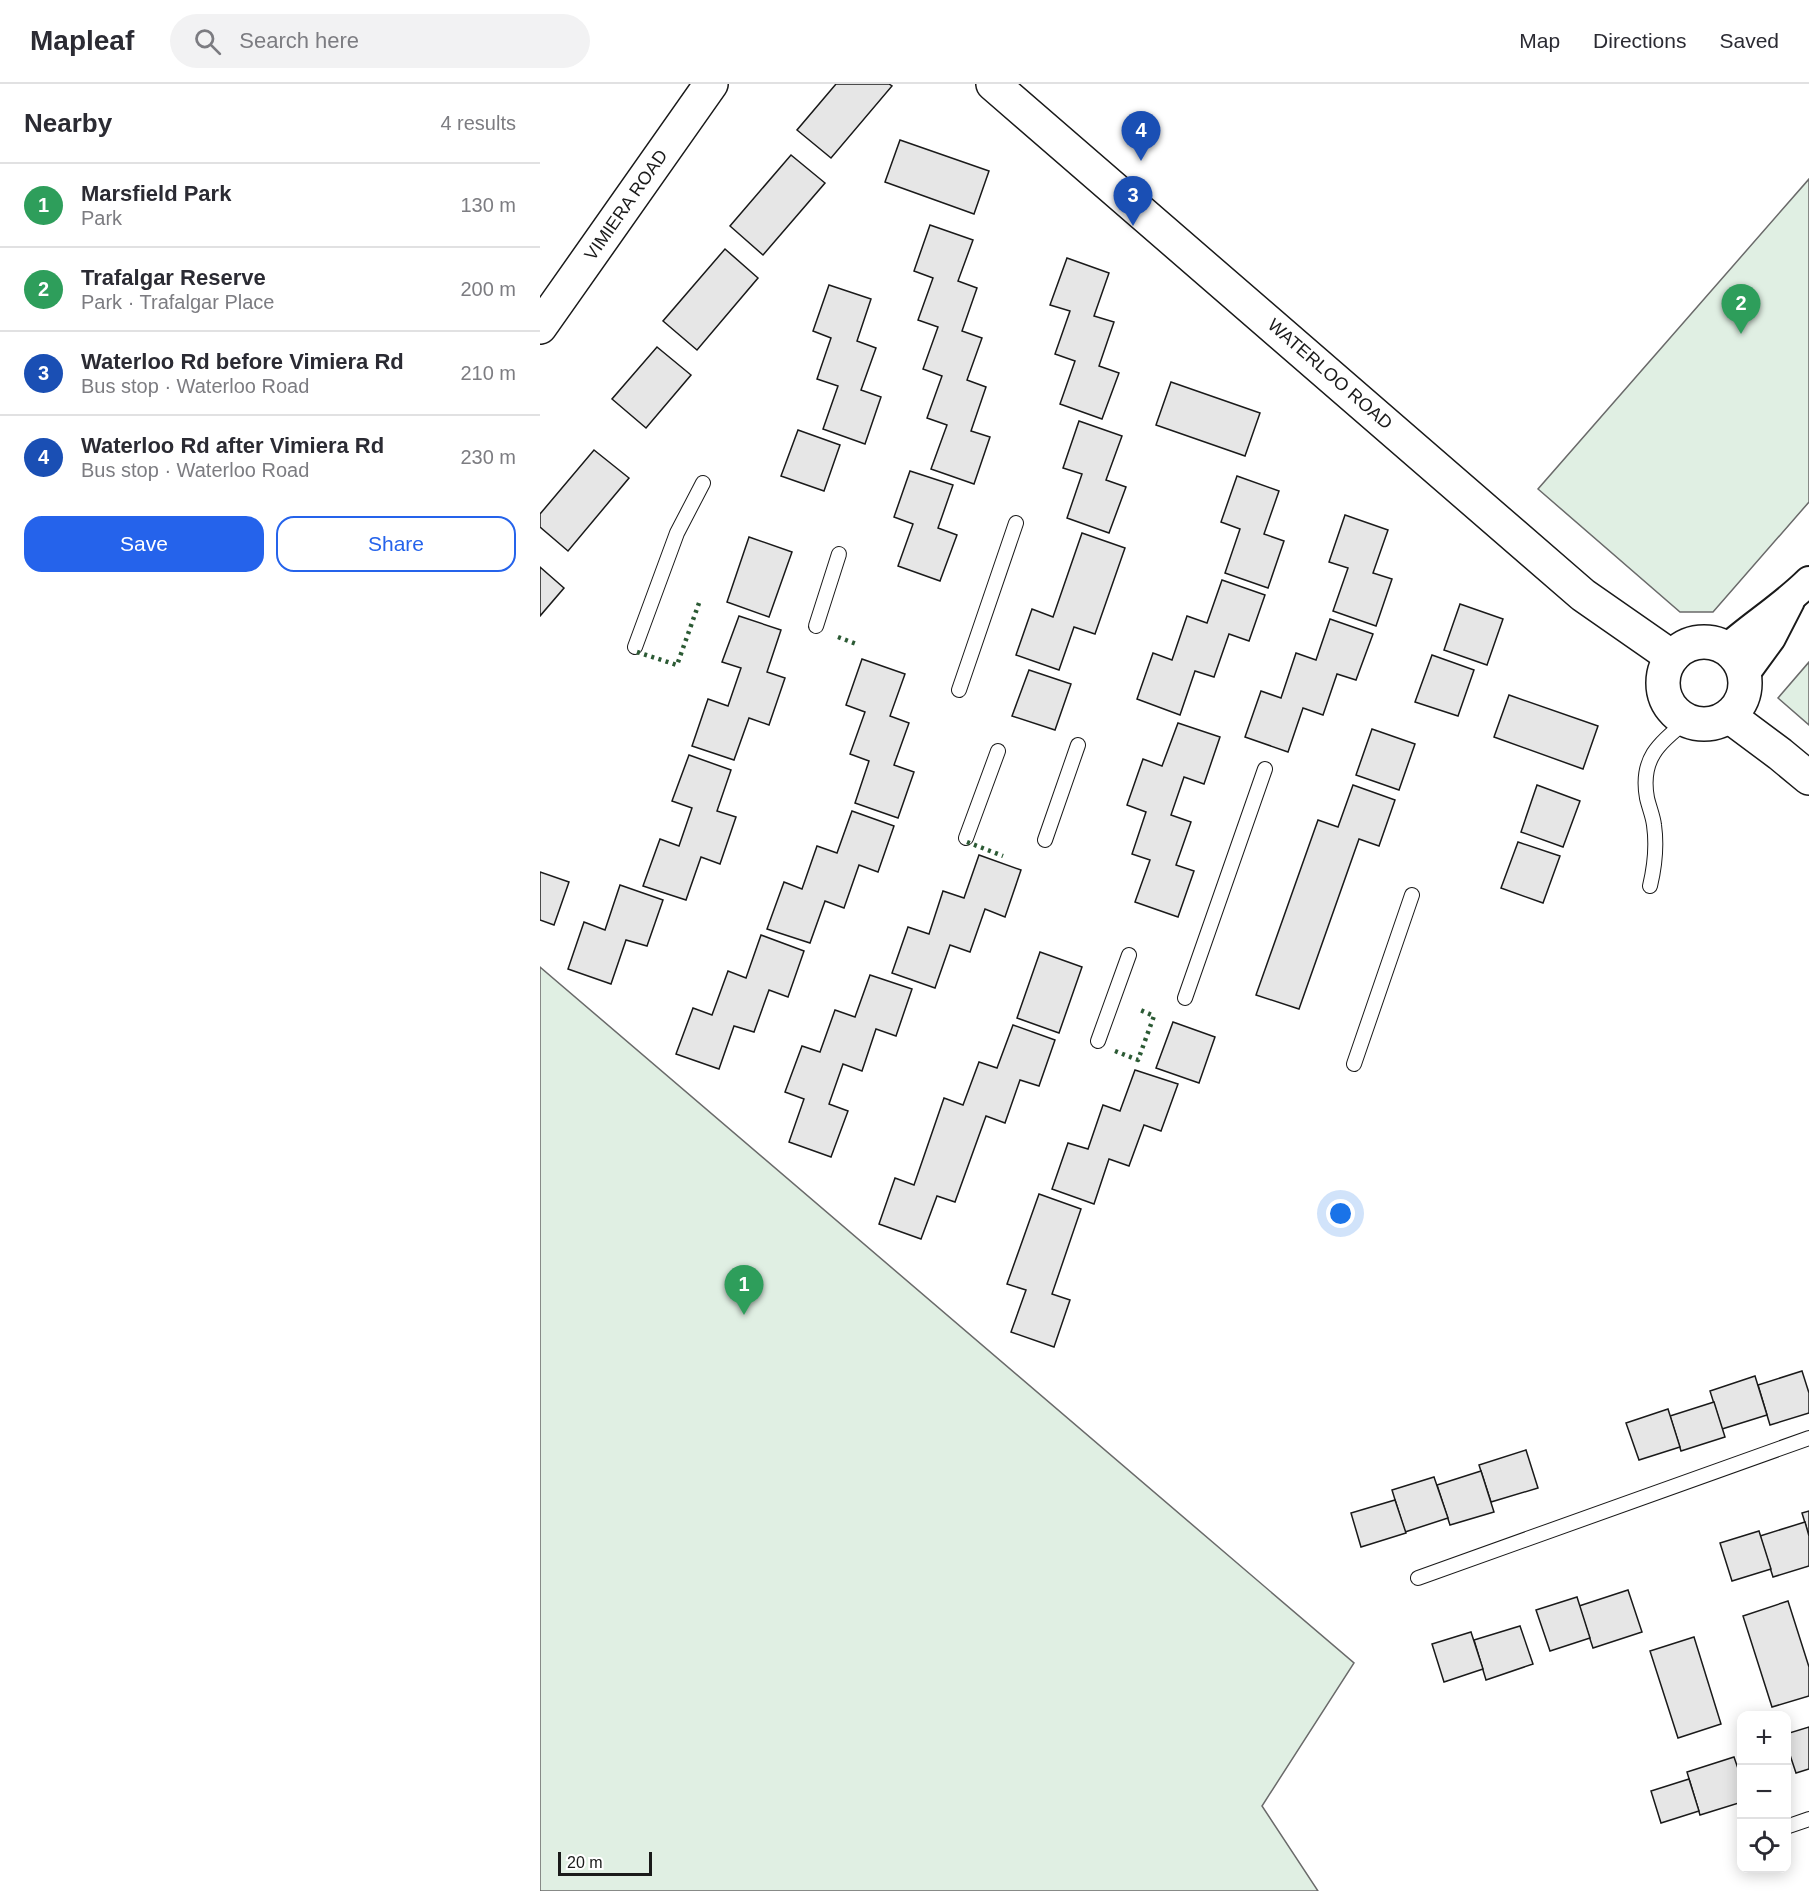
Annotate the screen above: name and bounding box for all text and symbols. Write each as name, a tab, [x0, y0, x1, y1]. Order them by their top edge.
search box	[170, 14, 590, 68]
text: Mapleaf	[30, 25, 134, 56]
icon: search	[191, 25, 224, 58]
text: Search here	[239, 28, 359, 53]
text: Map	[1519, 29, 1560, 52]
text: Directions	[1593, 29, 1686, 52]
text: Saved	[1719, 29, 1779, 52]
text: Nearby	[24, 108, 112, 138]
text: 4 results	[440, 112, 516, 134]
pin: 4	[1122, 112, 1160, 161]
street label: VIMIERA ROAD	[581, 146, 671, 264]
pin: 3	[1114, 176, 1152, 226]
text: Marsfield Park	[81, 181, 231, 206]
text: 1	[38, 194, 49, 216]
text: 130 m	[460, 194, 516, 216]
text: Park	[81, 207, 122, 229]
text: Trafalgar Reserve	[81, 265, 266, 290]
text: 2	[38, 278, 49, 300]
text: 200 m	[460, 278, 516, 300]
pin: 2	[1722, 284, 1760, 334]
text: Park · Trafalgar Place	[81, 291, 274, 313]
street label: WATERLOO ROAD	[1264, 315, 1396, 433]
text: Waterloo Rd before Vimiera Rd	[81, 349, 404, 374]
text: 3	[38, 362, 49, 384]
text: 210 m	[460, 362, 516, 384]
text: Bus stop · Waterloo Road	[81, 375, 309, 397]
text: Waterloo Rd after Vimiera Rd	[81, 433, 384, 458]
text: 4	[38, 446, 49, 468]
text: 230 m	[460, 446, 516, 468]
text: Bus stop · Waterloo Road	[81, 459, 309, 481]
button: Save	[24, 516, 264, 572]
button: Share	[276, 516, 516, 572]
your location	[1326, 1199, 1355, 1228]
pin: 1	[724, 1266, 764, 1315]
map controls	[1737, 1711, 1791, 1873]
button: +	[1737, 1711, 1791, 1765]
button: −	[1737, 1765, 1791, 1819]
button: locate	[1737, 1819, 1791, 1873]
scale bar	[558, 1849, 652, 1876]
text: 20 m	[567, 1854, 603, 1871]

